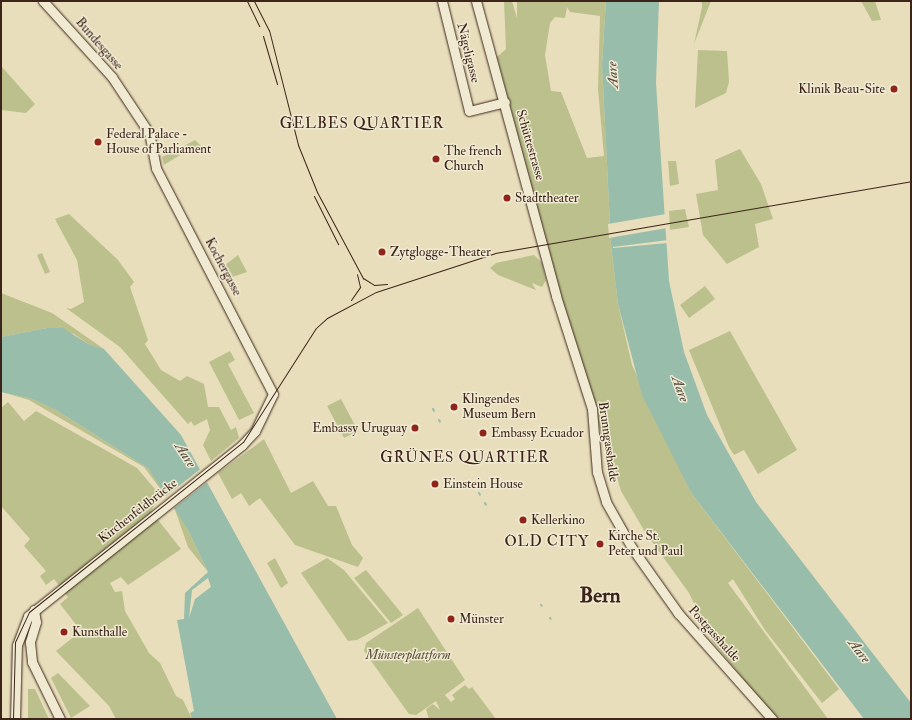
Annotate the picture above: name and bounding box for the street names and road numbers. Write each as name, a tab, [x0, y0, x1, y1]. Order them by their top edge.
street label: Bundesgasse	[72, 15, 126, 73]
street label: Nägeligasse	[453, 21, 483, 85]
street label: Schüttestrasse	[512, 108, 548, 182]
street label: Kochergasse	[201, 235, 245, 299]
street label: Brunngasshalde	[595, 401, 621, 483]
street label: Kirchenfeldbrücke	[96, 475, 180, 547]
street label: Postgasshalde	[685, 603, 743, 665]

